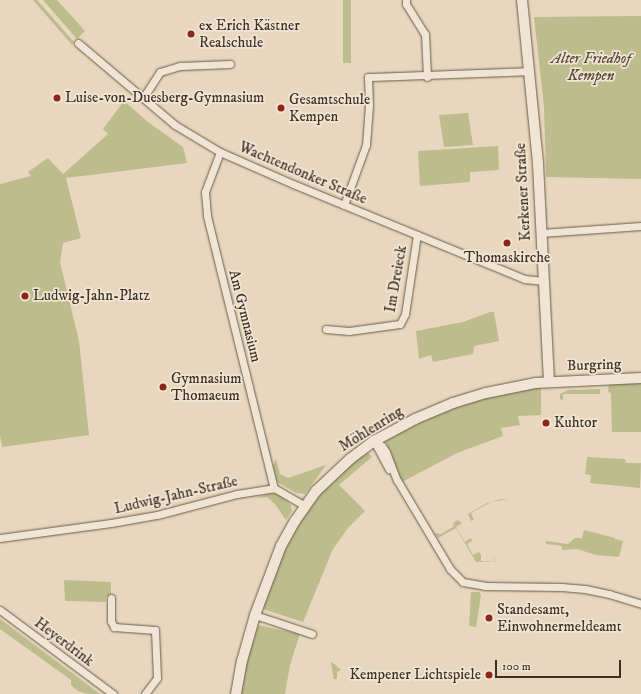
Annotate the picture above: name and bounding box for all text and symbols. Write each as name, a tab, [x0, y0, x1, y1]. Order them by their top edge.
place label: ex Erich Kästner Realschule	[199, 16, 300, 51]
marker: ex Erich Kästner Realschule	[186, 29, 196, 39]
park label: Alter Friedhof Kempen	[551, 49, 631, 84]
place label: Luise-von-Duesberg-Gymnasium	[65, 89, 264, 107]
place label: Gesamtschule Kempen	[289, 90, 370, 125]
marker: Luise-von-Duesberg-Gymnasium	[52, 93, 62, 103]
marker: Gesamtschule Kempen	[276, 103, 286, 113]
street label: Wachtendonker Straße	[236, 138, 370, 208]
street label: Kerkener Straße	[511, 142, 535, 242]
marker: Thomaskirche	[502, 238, 512, 248]
street label: Im Dreieck	[381, 244, 411, 314]
place label: Thomaskirche	[464, 249, 550, 267]
street label: Am Gymnasium	[225, 268, 265, 364]
place label: Ludwig-Jahn-Platz	[33, 287, 150, 305]
marker: Ludwig-Jahn-Platz	[20, 291, 30, 301]
street label: Burgring	[567, 355, 621, 375]
place label: Gymnasium Thomaeum	[171, 369, 241, 404]
marker: Gymnasium Thomaeum	[158, 382, 168, 392]
street label: Möhlenring	[336, 402, 406, 456]
place label: Kuhtor	[554, 414, 597, 432]
marker: Kuhtor	[541, 418, 551, 428]
street label: Ludwig-Jahn-Straße	[113, 472, 239, 518]
place label: Standesamt, Einwohnermeldeamt	[497, 600, 621, 635]
marker: Standesamt, Einwohnermeldeamt	[484, 613, 494, 623]
street label: Heyerdrink	[31, 614, 97, 670]
scale bar	[497, 652, 623, 678]
text: 100 m	[502, 659, 531, 674]
place label: Kempener Lichtspiele	[350, 666, 481, 684]
marker: Kempener Lichtspiele	[484, 670, 494, 680]

